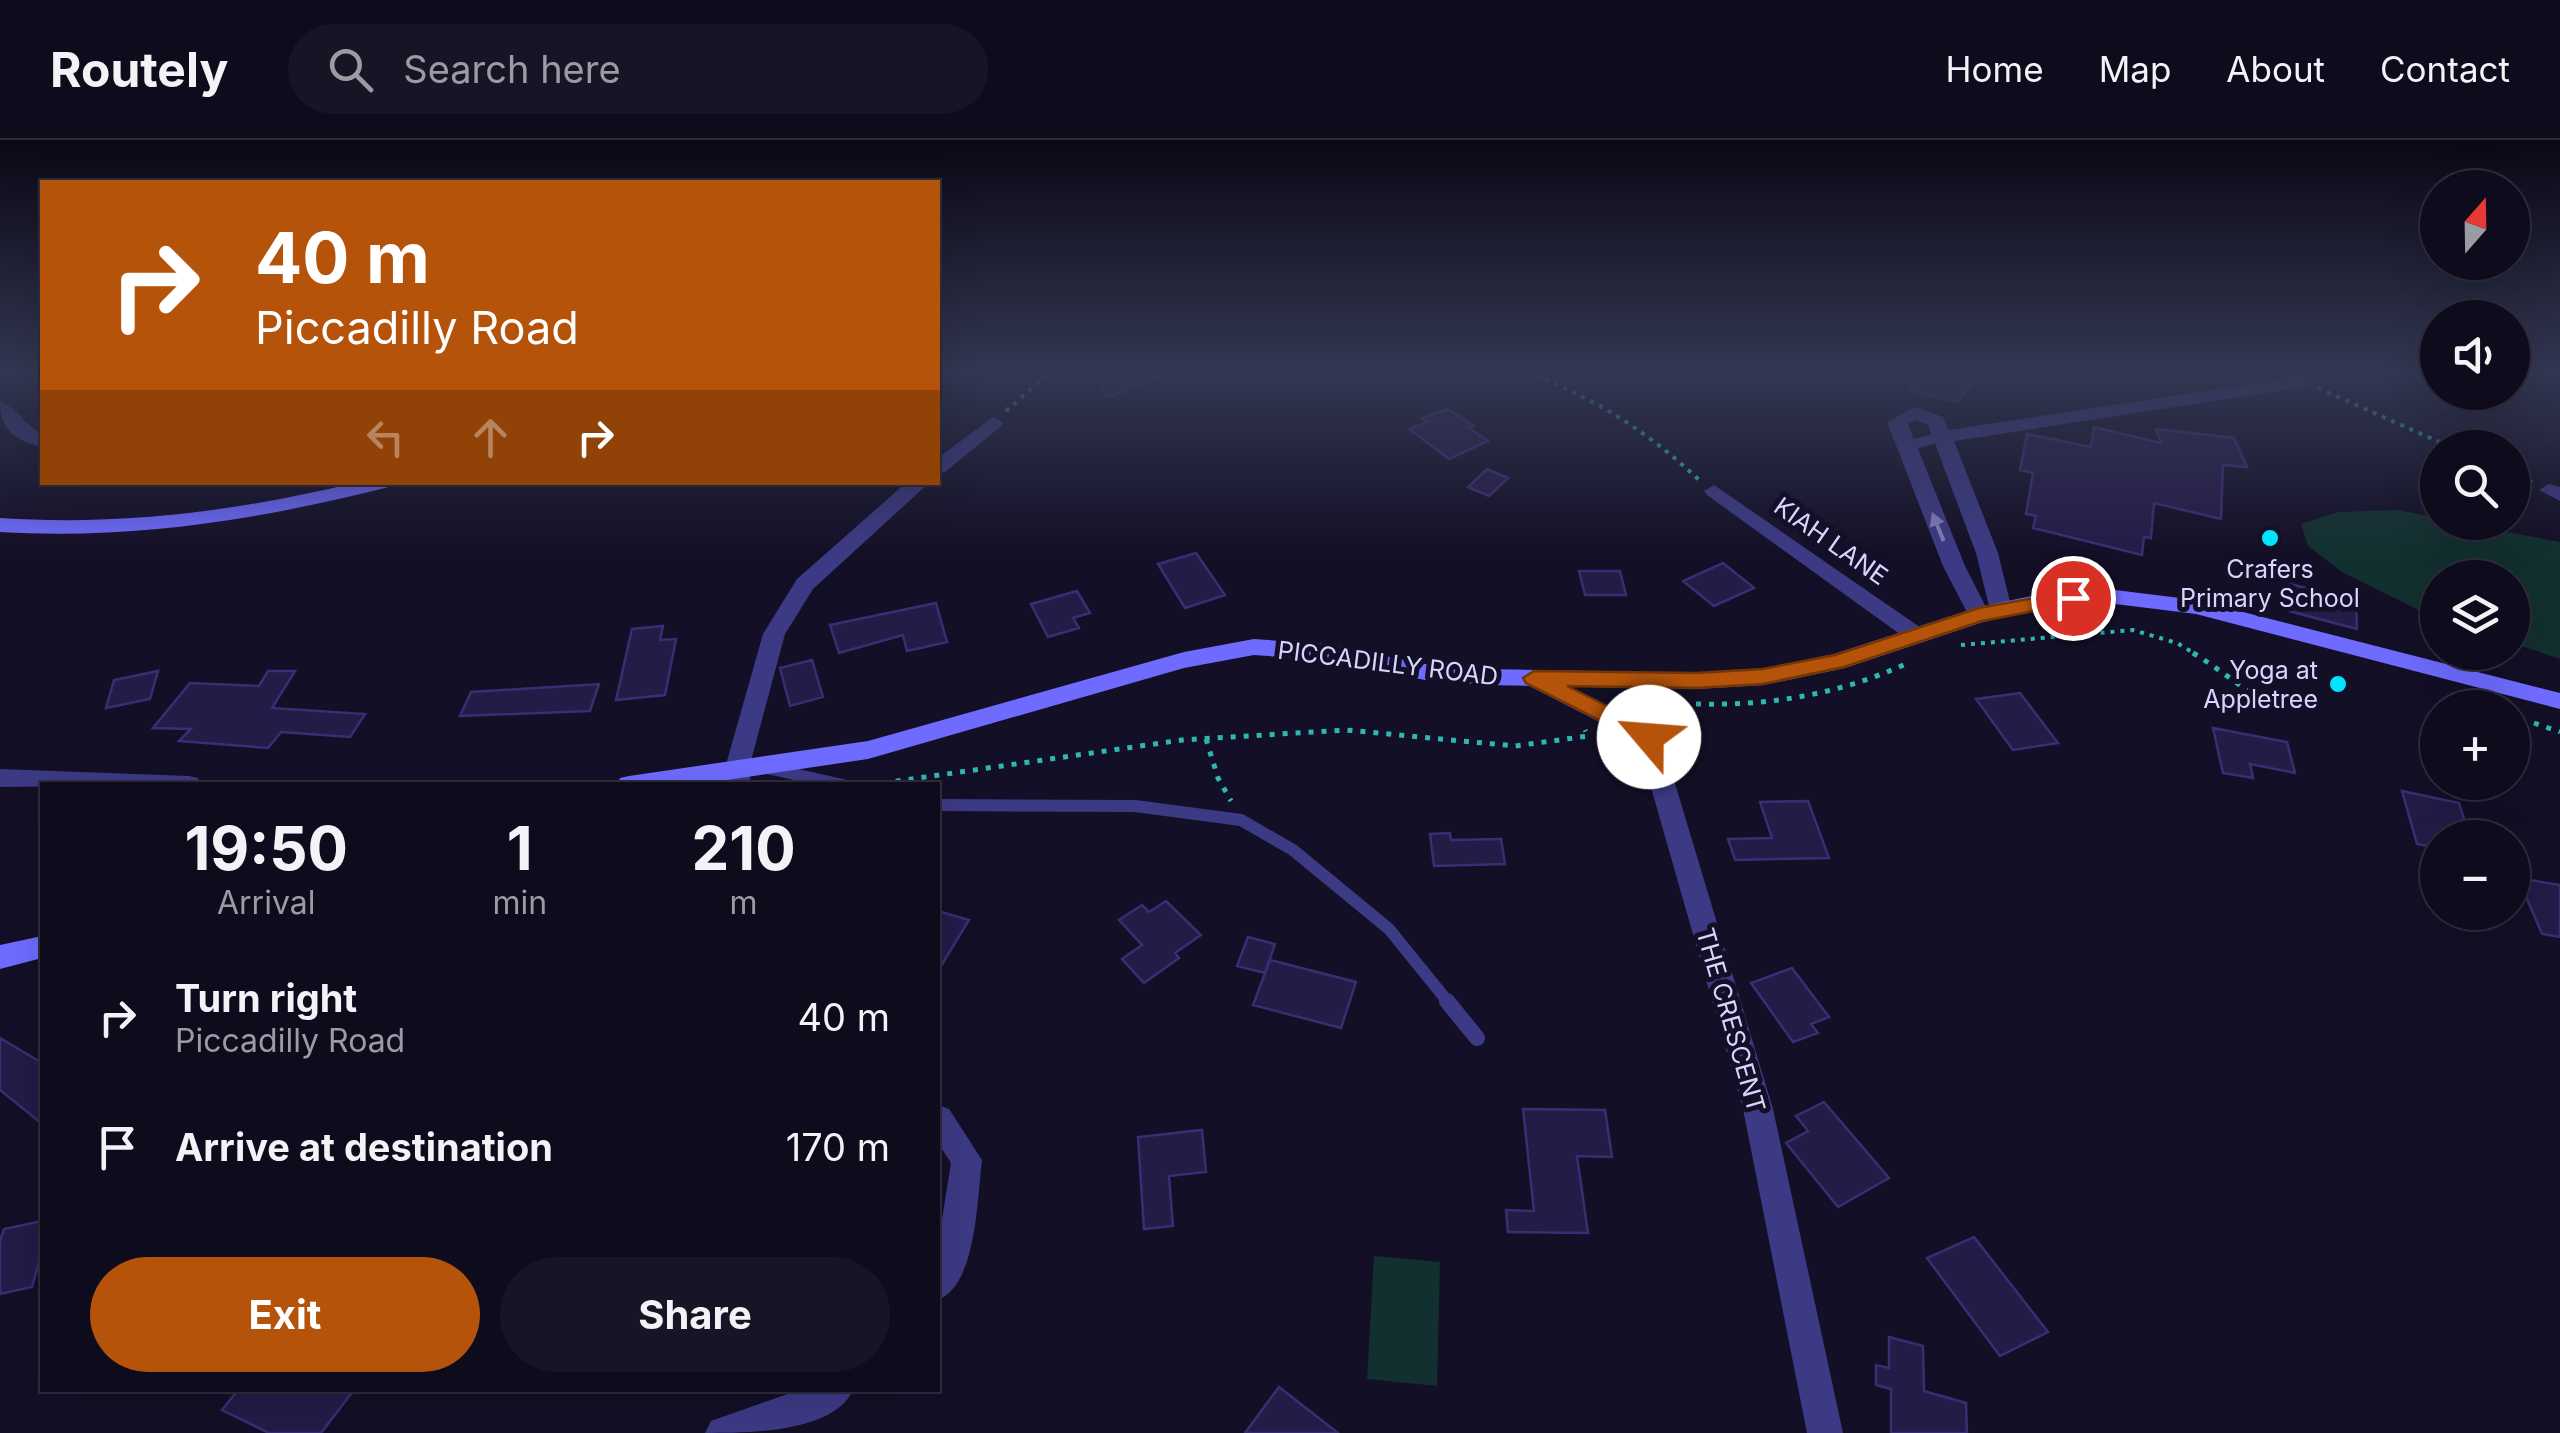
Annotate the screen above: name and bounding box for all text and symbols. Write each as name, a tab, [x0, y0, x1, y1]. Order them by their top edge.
search box	[288, 24, 988, 114]
text: Routely	[50, 40, 228, 99]
icon: search	[323, 42, 378, 97]
text: Search here	[403, 46, 621, 92]
text: Home	[1946, 48, 2044, 90]
text: Map	[2099, 48, 2171, 90]
text: About	[2226, 48, 2325, 90]
text: Contact	[2380, 48, 2510, 90]
north arrow	[2420, 170, 2530, 280]
map controls	[2420, 170, 2530, 930]
text: 40 m	[255, 215, 430, 300]
icon: right	[90, 220, 220, 350]
text: Piccadilly Road	[255, 300, 579, 355]
button: sound	[2420, 300, 2530, 410]
icon: left	[358, 410, 413, 465]
icon: ahead	[463, 410, 518, 465]
icon: right	[568, 410, 623, 465]
button: search	[2420, 430, 2530, 540]
street label: KIAH LANE	[1768, 491, 1894, 591]
one-way arrow	[1929, 511, 1945, 541]
marker: Crafers Primary School	[2259, 527, 2281, 549]
place label: Crafers Primary School	[2180, 554, 2360, 613]
pin	[2031, 556, 2116, 641]
button: layers	[2420, 560, 2530, 670]
icon: arrive	[2046, 571, 2101, 626]
street label: PICCADILLY ROAD	[1276, 635, 1500, 691]
place label: Yoga at Appletree	[2203, 655, 2318, 714]
marker: Yoga at Appletree	[2327, 673, 2349, 695]
position arrow	[1597, 685, 1701, 789]
button: +	[2420, 690, 2530, 800]
text: 19:50	[184, 812, 348, 884]
text: 1	[507, 812, 533, 884]
text: 210	[692, 812, 796, 884]
button: −	[2420, 820, 2530, 930]
text: Arrival	[217, 883, 315, 922]
text: min	[492, 883, 547, 922]
text: m	[730, 883, 758, 922]
street label: THE CRESCENT	[1690, 924, 1772, 1116]
text: Turn right	[175, 975, 357, 1021]
icon: right	[90, 990, 145, 1045]
text: 40 m	[798, 994, 890, 1040]
text: Piccadilly Road	[175, 1021, 405, 1060]
icon: arrive	[90, 1120, 145, 1175]
text: Arrive at destination	[175, 1124, 553, 1170]
text: 170 m	[786, 1124, 890, 1170]
button: Exit	[90, 1257, 480, 1372]
button: Share	[500, 1257, 890, 1372]

